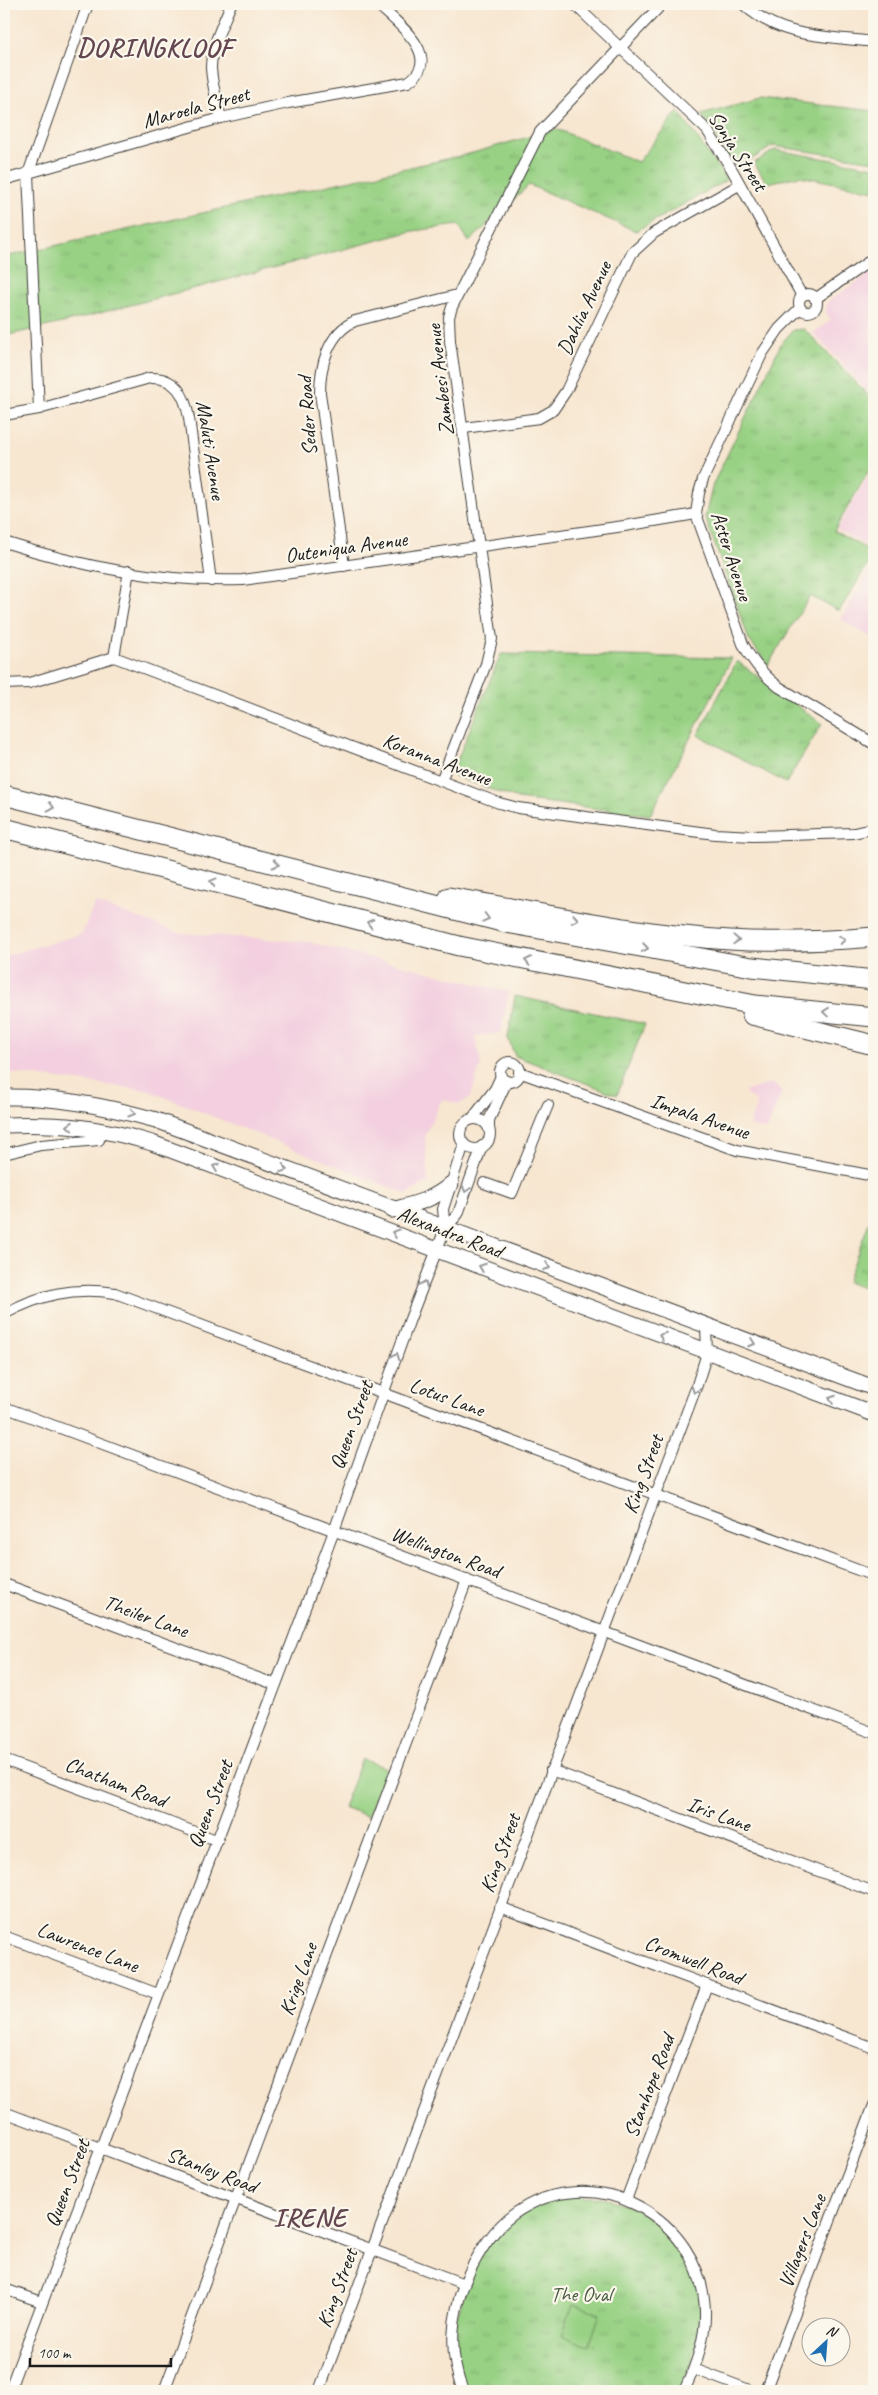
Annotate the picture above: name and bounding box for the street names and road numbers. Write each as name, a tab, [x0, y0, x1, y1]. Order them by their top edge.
street label: Maroela Street	[140, 80, 254, 134]
street label: Sonja Street	[703, 106, 775, 198]
street label: Dahlia Avenue	[551, 256, 618, 359]
street label: Zambesi Avenue	[420, 322, 460, 437]
street label: Seder Road	[291, 373, 323, 457]
street label: Maluti Avenue	[190, 399, 232, 503]
street label: Aster Avenue	[705, 508, 759, 606]
street label: Outeniqua Avenue	[283, 525, 410, 568]
street label: Koranna Avenue	[379, 726, 496, 792]
street label: Impala Avenue	[647, 1087, 754, 1145]
street label: Alexandra Road	[394, 1200, 509, 1265]
street label: Lotus Lane	[406, 1372, 490, 1423]
street label: Queen Street	[323, 1375, 380, 1473]
street label: King Street	[617, 1429, 670, 1517]
street label: Wellington Road	[388, 1520, 508, 1585]
street label: Theiler Lane	[100, 1589, 193, 1644]
street label: Chatham Road	[62, 1751, 174, 1815]
street label: Queen Street	[181, 1755, 239, 1852]
street label: Iris Lane	[684, 1791, 755, 1838]
street label: King Street	[474, 1808, 527, 1896]
street label: Lawrence Lane	[34, 1916, 143, 1979]
street label: Cromwell Road	[641, 1929, 750, 1992]
street label: Krige Lane	[273, 1937, 324, 2019]
street label: Stanhope Road	[617, 2027, 682, 2141]
street label: Queen Street	[38, 2134, 96, 2231]
street label: Stanley Road	[163, 2141, 264, 2200]
street label: Villagers Lane	[772, 2189, 832, 2292]
street label: King Street	[311, 2243, 364, 2331]

